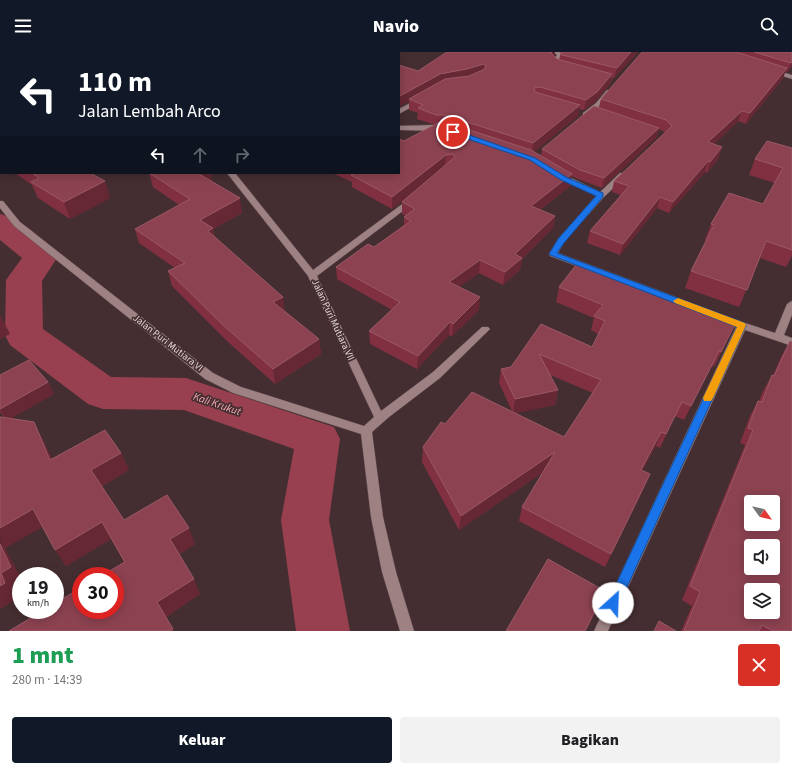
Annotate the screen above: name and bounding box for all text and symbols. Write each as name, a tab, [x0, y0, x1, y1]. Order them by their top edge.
text: Navio	[373, 14, 419, 39]
icon: menu	[12, 15, 34, 37]
icon: search	[758, 15, 780, 37]
text: 110 m	[78, 62, 152, 102]
icon: left	[12, 68, 64, 120]
text: Jalan Lembah Arco	[78, 99, 221, 124]
pin	[436, 115, 470, 149]
icon: arrive	[442, 121, 464, 143]
icon: left	[147, 144, 169, 166]
icon: ahead	[189, 144, 211, 166]
icon: right	[231, 144, 253, 166]
street label: Jalan Puri Mutiara VII	[308, 277, 358, 363]
street label: Jalan Puri Mutiara VI	[130, 311, 206, 375]
water label: Kali Krukut	[191, 389, 243, 419]
north arrow	[744, 495, 780, 531]
map controls	[744, 495, 780, 619]
button: sound	[744, 539, 780, 575]
speed limit sign: 30	[72, 567, 124, 619]
text: 19	[27, 574, 49, 602]
position arrow	[592, 582, 634, 624]
button: layers	[744, 583, 780, 619]
text: km/h	[27, 596, 49, 610]
text: 1 mnt	[12, 638, 74, 673]
button: close	[738, 644, 780, 686]
text: 280 m · 14:39	[12, 671, 82, 689]
button: Keluar	[12, 717, 392, 763]
button: Bagikan	[400, 717, 780, 763]

